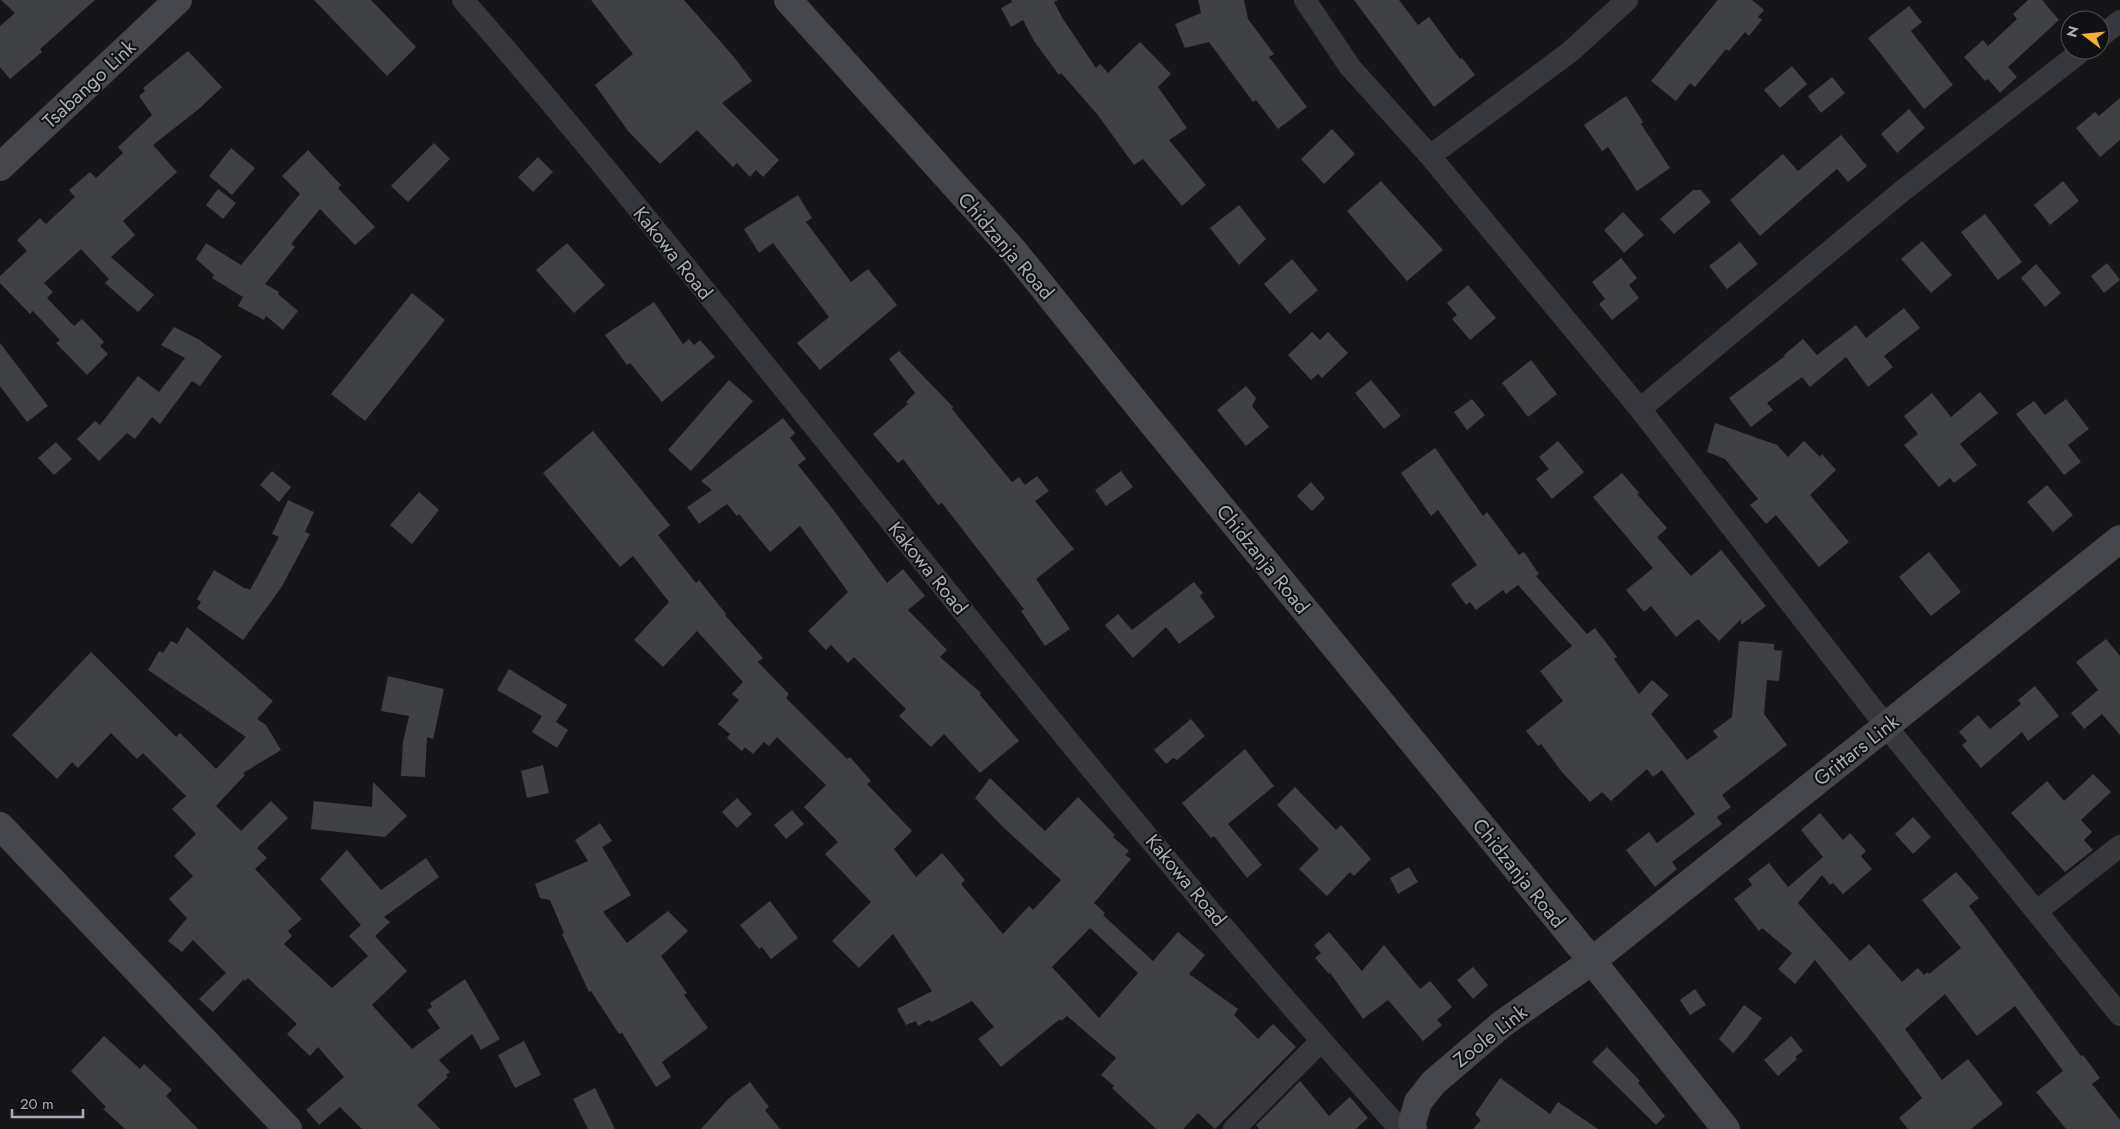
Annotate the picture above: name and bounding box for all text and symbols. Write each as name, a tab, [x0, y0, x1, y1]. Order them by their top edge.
north arrow	[2060, 10, 2110, 60]
text: N	[2061, 23, 2084, 40]
street label: Tsabango Link	[36, 33, 143, 135]
street label: Chidzanja Road	[951, 186, 1060, 306]
street label: Kakowa Road	[626, 201, 719, 306]
street label: Chidzanja Road	[1209, 498, 1316, 620]
street label: Kakowa Road	[881, 516, 974, 621]
street label: Grittars Link	[1808, 708, 1905, 793]
street label: Chidzanja Road	[1465, 812, 1572, 934]
street label: Kakowa Road	[1138, 828, 1233, 933]
street label: Zoole Link	[1447, 998, 1533, 1074]
scale bar	[12, 1086, 84, 1118]
text: 20 m	[20, 1093, 54, 1115]

